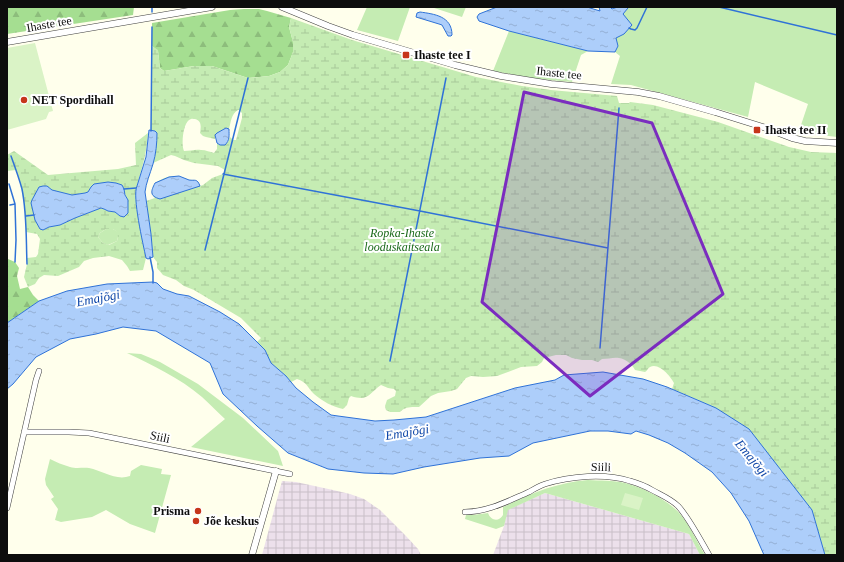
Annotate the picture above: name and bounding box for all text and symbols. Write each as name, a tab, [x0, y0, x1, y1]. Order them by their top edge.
street label: Ihaste tee	[25, 13, 73, 35]
place label: Ihaste tee I	[414, 48, 471, 62]
marker: Ihaste tee I	[401, 50, 411, 60]
street label: Ihaste tee	[536, 64, 582, 82]
place label: NET Spordihall	[32, 93, 114, 107]
marker: NET Spordihall	[19, 95, 29, 105]
place label: Ihaste tee II	[765, 123, 827, 137]
marker: Ihaste tee II	[752, 125, 762, 135]
park label: Ropka-Ihaste looduskaitseala	[364, 226, 440, 254]
water label: Emajõgi	[74, 286, 121, 310]
water label: Emajõgi	[383, 421, 430, 443]
street label: Siili	[149, 428, 172, 446]
water label: Emajõgi	[731, 436, 772, 480]
street label: Siili	[591, 460, 612, 474]
place label: Prisma	[153, 504, 190, 518]
marker: Prisma	[193, 506, 203, 516]
place label: Jõe keskus	[204, 514, 259, 528]
marker: Jõe keskus	[191, 516, 201, 526]

